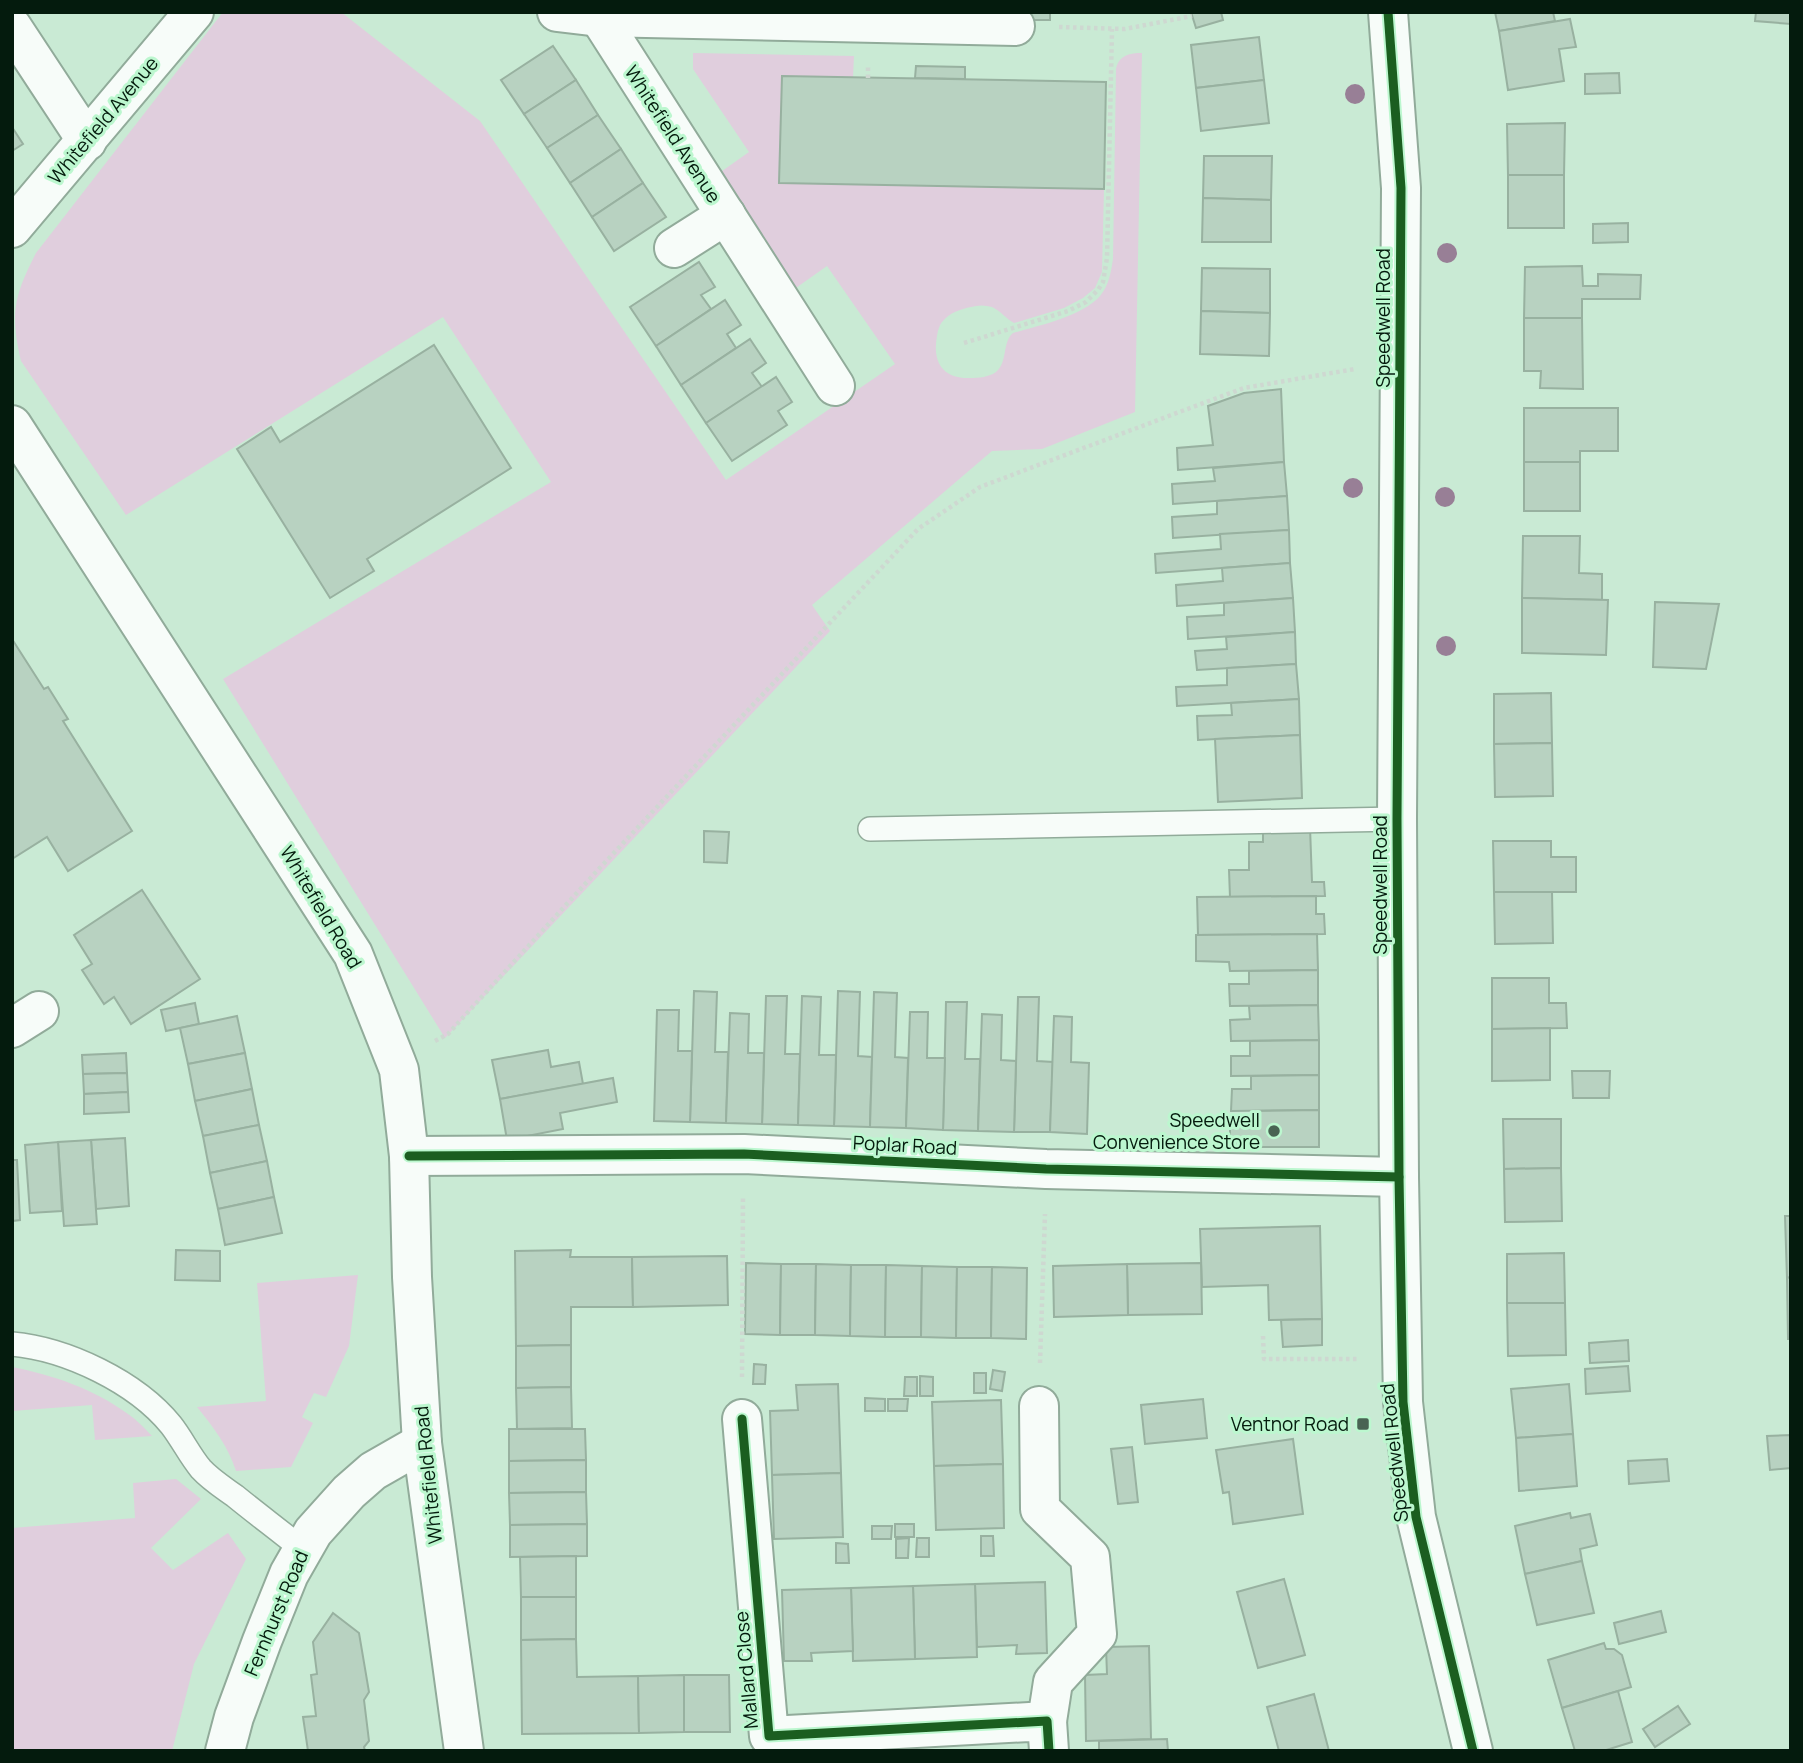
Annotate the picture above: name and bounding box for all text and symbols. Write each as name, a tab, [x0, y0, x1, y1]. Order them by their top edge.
street label: Whitefield Avenue	[42, 51, 164, 189]
street label: Whitefield Avenue	[619, 60, 727, 208]
street label: Speedwell Road	[1370, 248, 1396, 388]
street label: Speedwell Road	[1367, 815, 1393, 955]
street label: Whitefield Road	[274, 841, 368, 973]
place label: Speedwell Convenience Store	[1093, 1107, 1260, 1155]
marker: Speedwell Convenience Store	[1266, 1123, 1282, 1139]
street label: Poplar Road	[852, 1129, 958, 1161]
street label: Speedwell Road	[1374, 1382, 1414, 1524]
street label: Whitefield Road	[408, 1405, 448, 1545]
place label: Ventnor Road	[1231, 1411, 1349, 1437]
marker: Ventnor Road	[1355, 1416, 1371, 1432]
street label: Fernhurst Road	[238, 1546, 314, 1680]
street label: Mallard Close	[728, 1610, 764, 1730]

